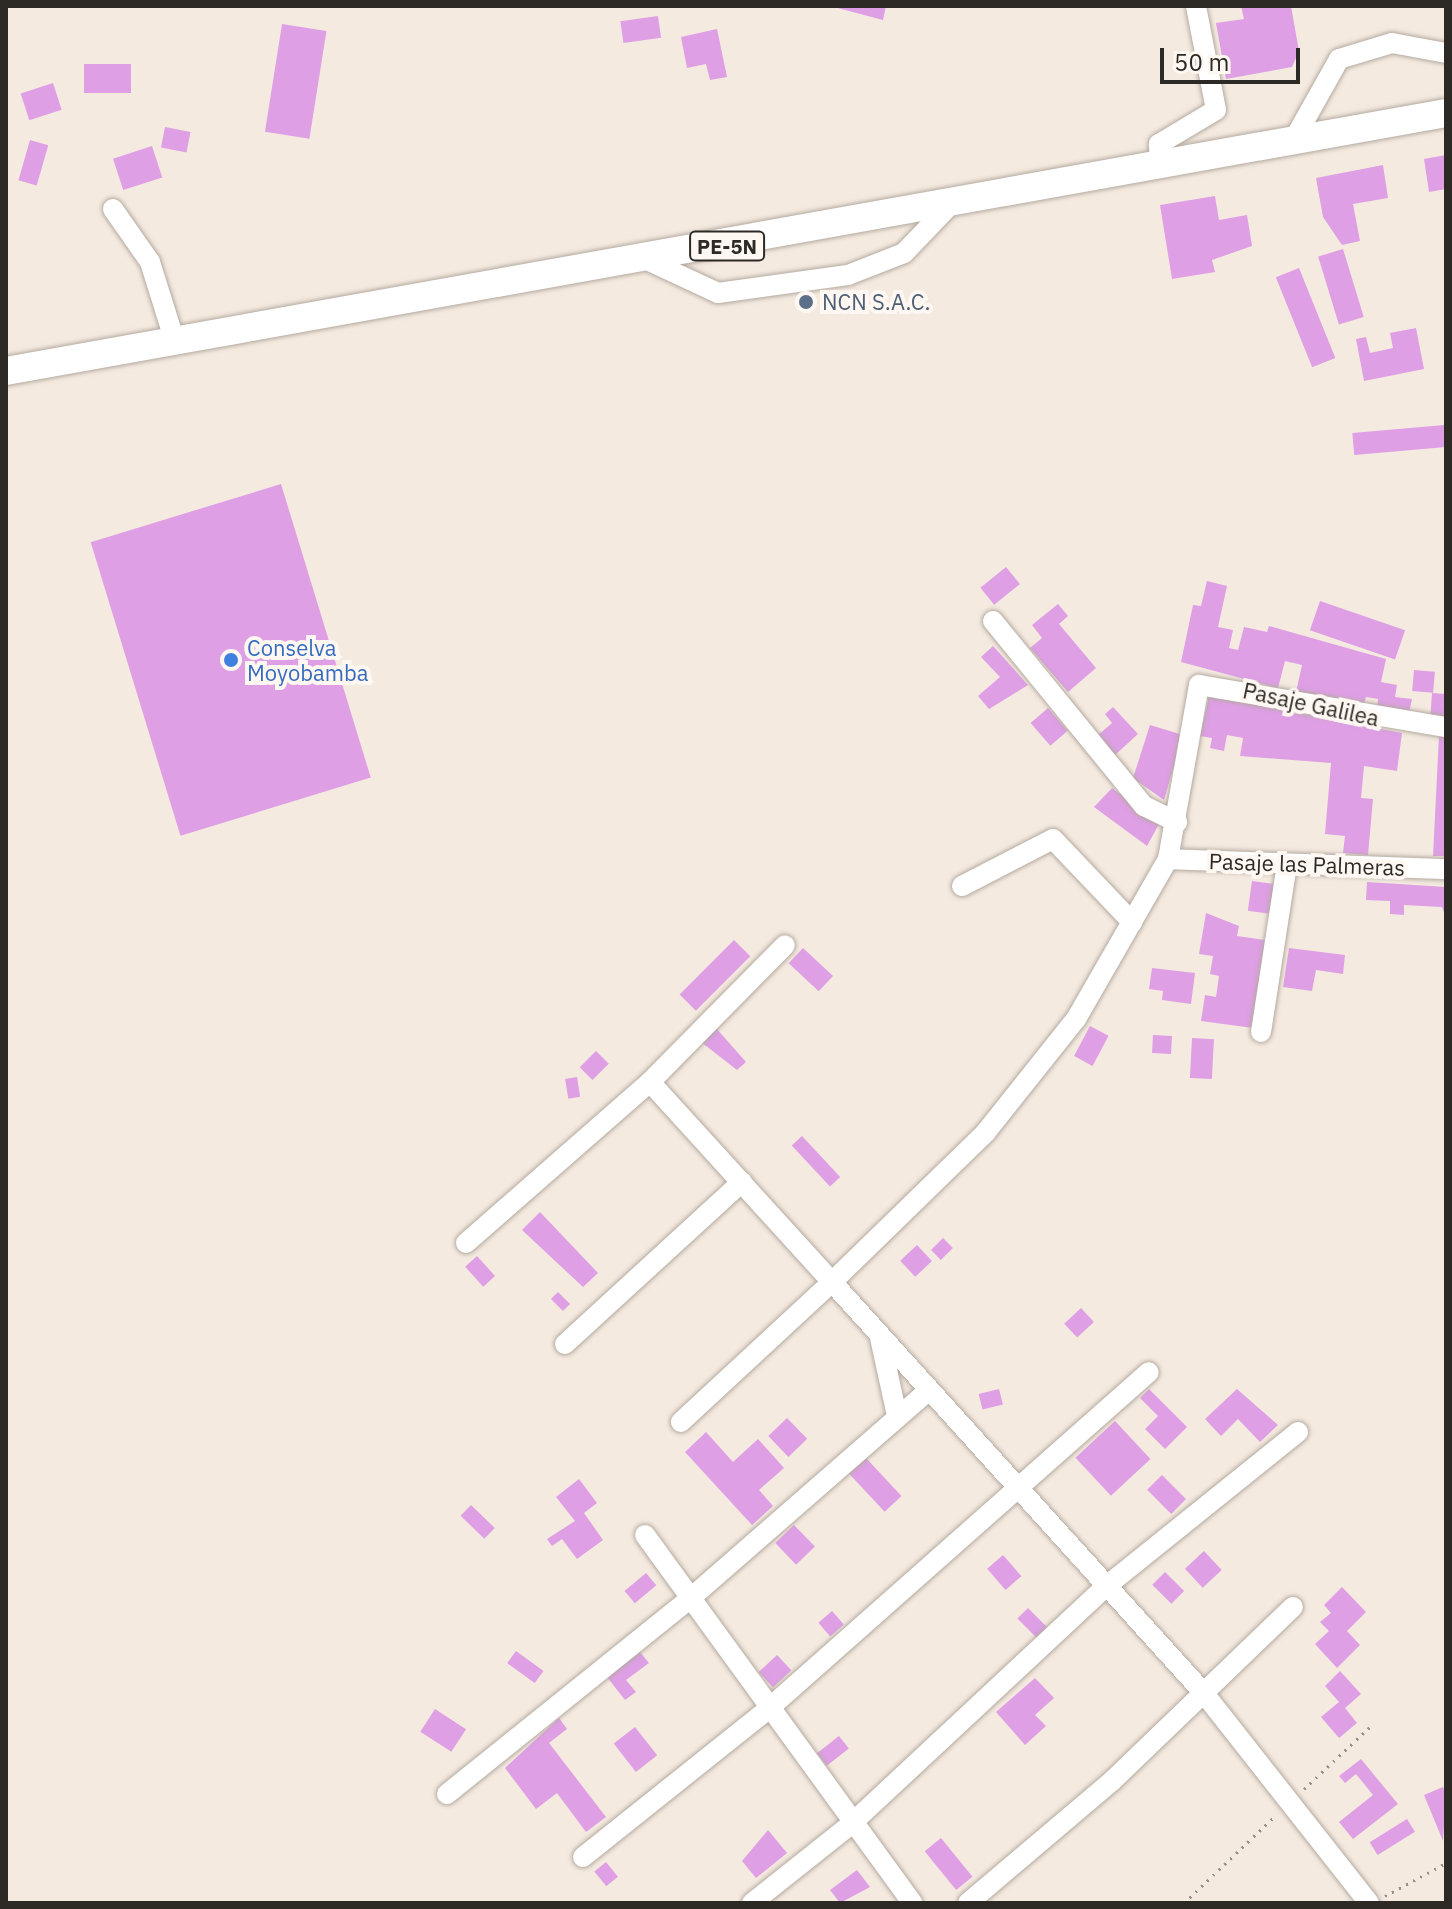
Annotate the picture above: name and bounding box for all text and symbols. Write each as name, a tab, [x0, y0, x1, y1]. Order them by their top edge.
scale bar	[1164, 32, 1304, 82]
text: 50 m	[1174, 46, 1229, 78]
road number: PE-5N	[689, 230, 765, 262]
place label: NCN S.A.C.	[822, 289, 930, 315]
marker: NCN S.A.C.	[797, 293, 815, 311]
place label: Conselva Moyobamba	[247, 634, 368, 686]
marker: Conselva Moyobamba	[222, 651, 240, 669]
street label: Pasaje Galilea	[1241, 677, 1381, 731]
street label: Pasaje las Palmeras	[1208, 847, 1406, 881]

